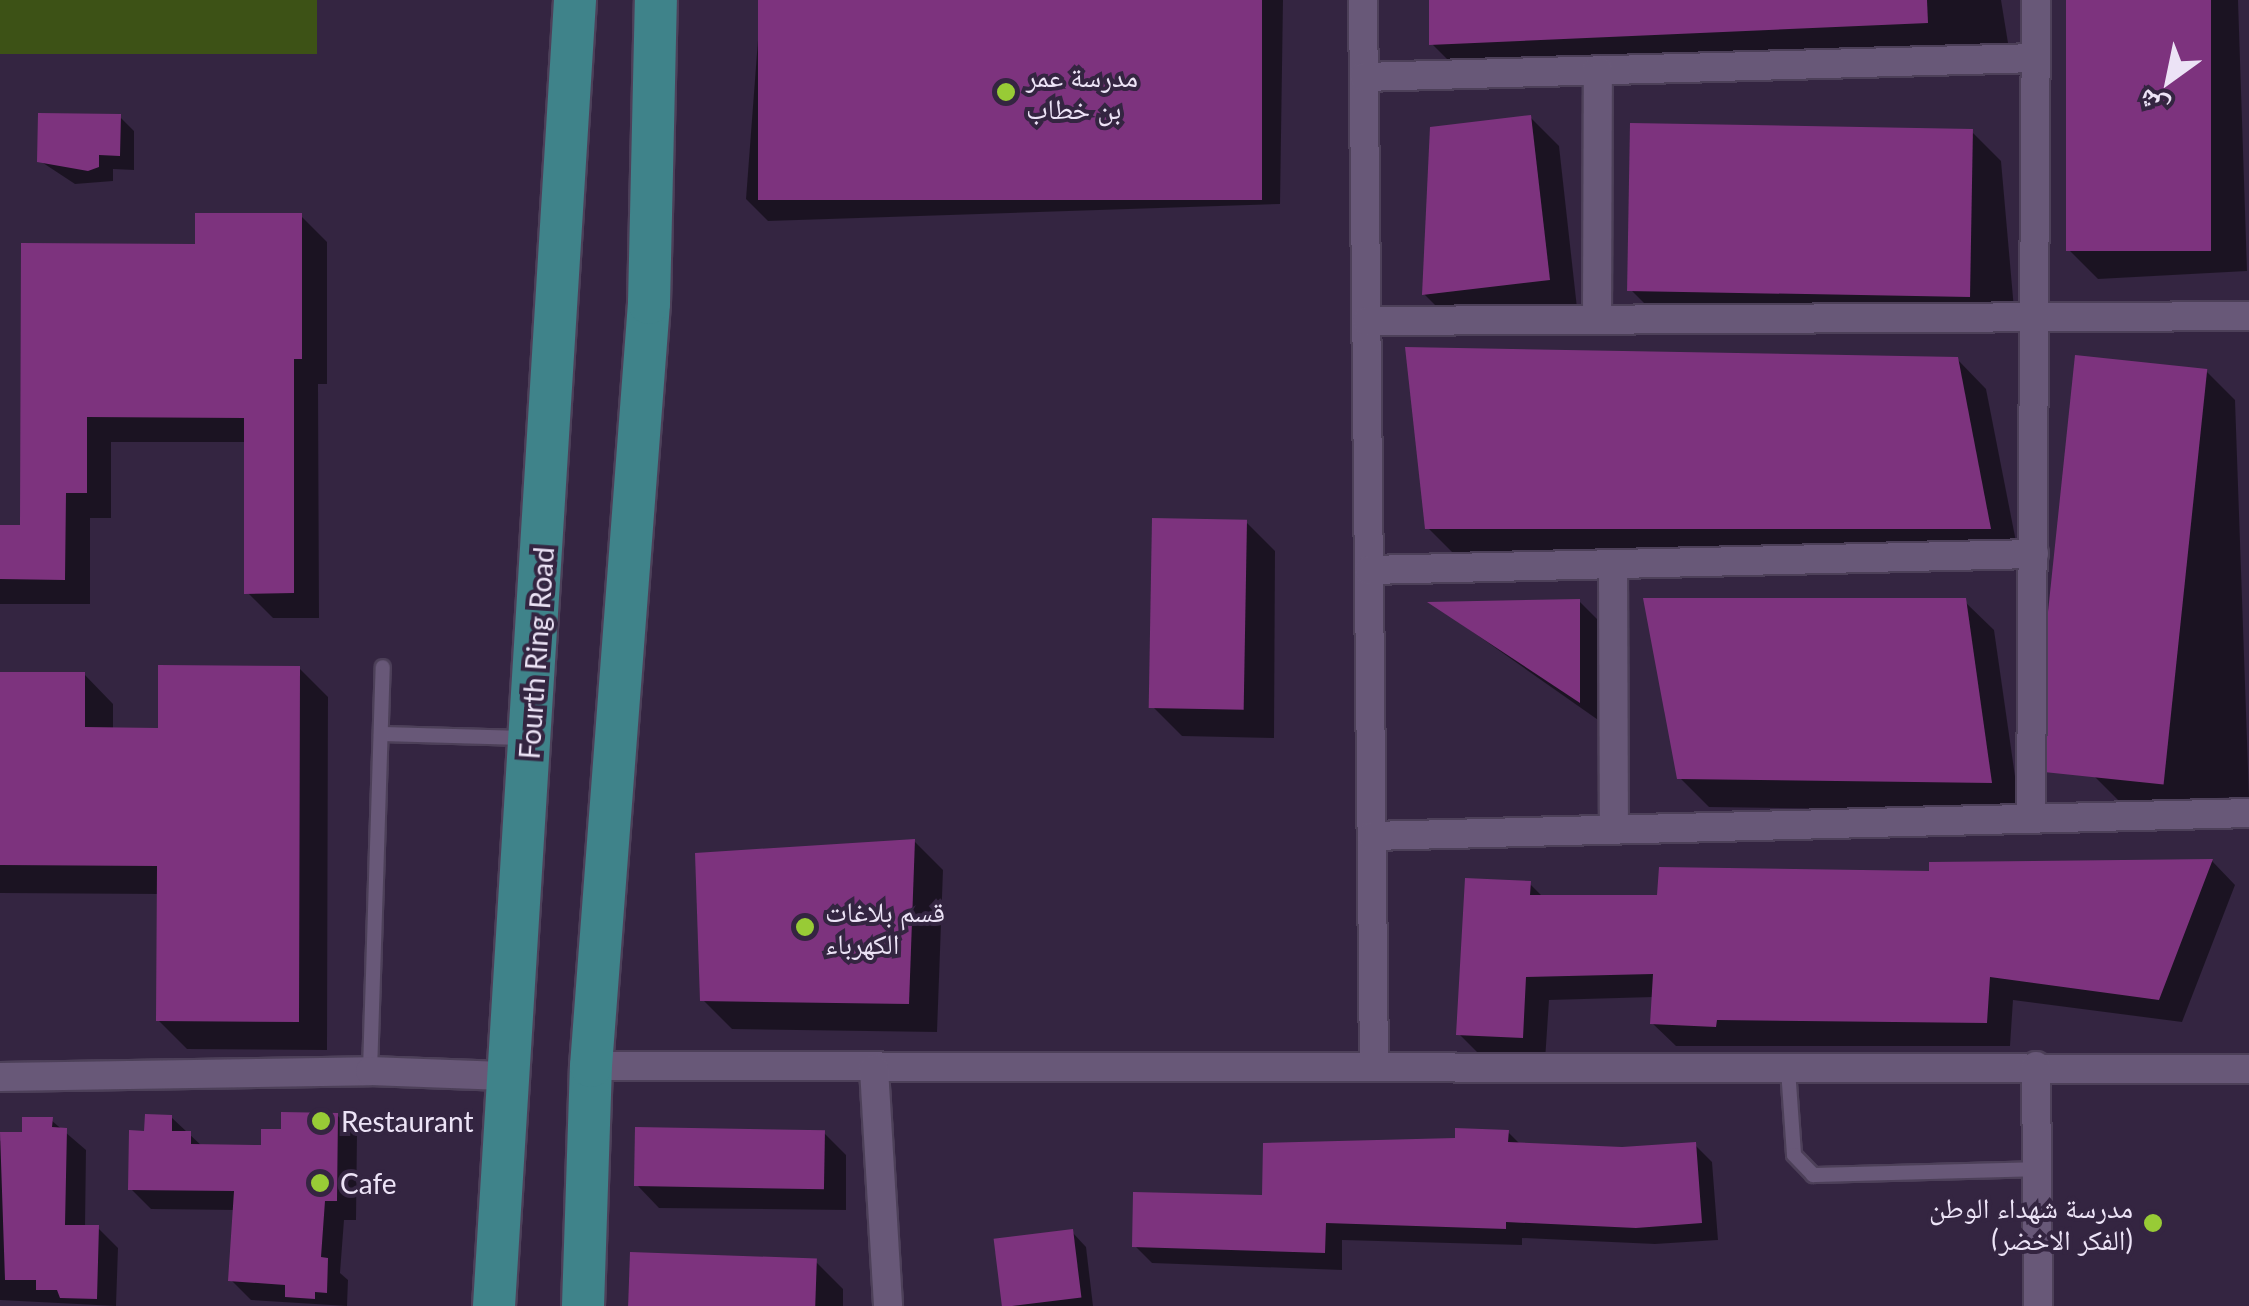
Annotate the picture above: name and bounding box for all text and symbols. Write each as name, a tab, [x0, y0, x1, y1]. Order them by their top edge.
north arrow	[2119, 30, 2219, 130]
place label: مدرسة عمر بن خطاب	[1026, 59, 1138, 125]
marker: مدرسة عمر بن خطاب	[995, 81, 1017, 103]
text: ش	[2131, 83, 2174, 128]
street label: Fourth Ring Road	[512, 546, 560, 760]
place label: قسم بلاغات الكهرباء	[825, 894, 945, 960]
marker: قسم بلاغات الكهرباء	[794, 916, 816, 938]
place label: Restaurant	[341, 1104, 473, 1138]
marker: Restaurant	[310, 1110, 332, 1132]
place label: Cafe	[340, 1166, 397, 1200]
marker: Cafe	[309, 1172, 331, 1194]
place label: مدرسة شهداء الوطن (الفكر الاخضر)	[1929, 1190, 2133, 1256]
marker: مدرسة شهداء الوطن (الفكر الاخضر)	[2142, 1212, 2164, 1234]

